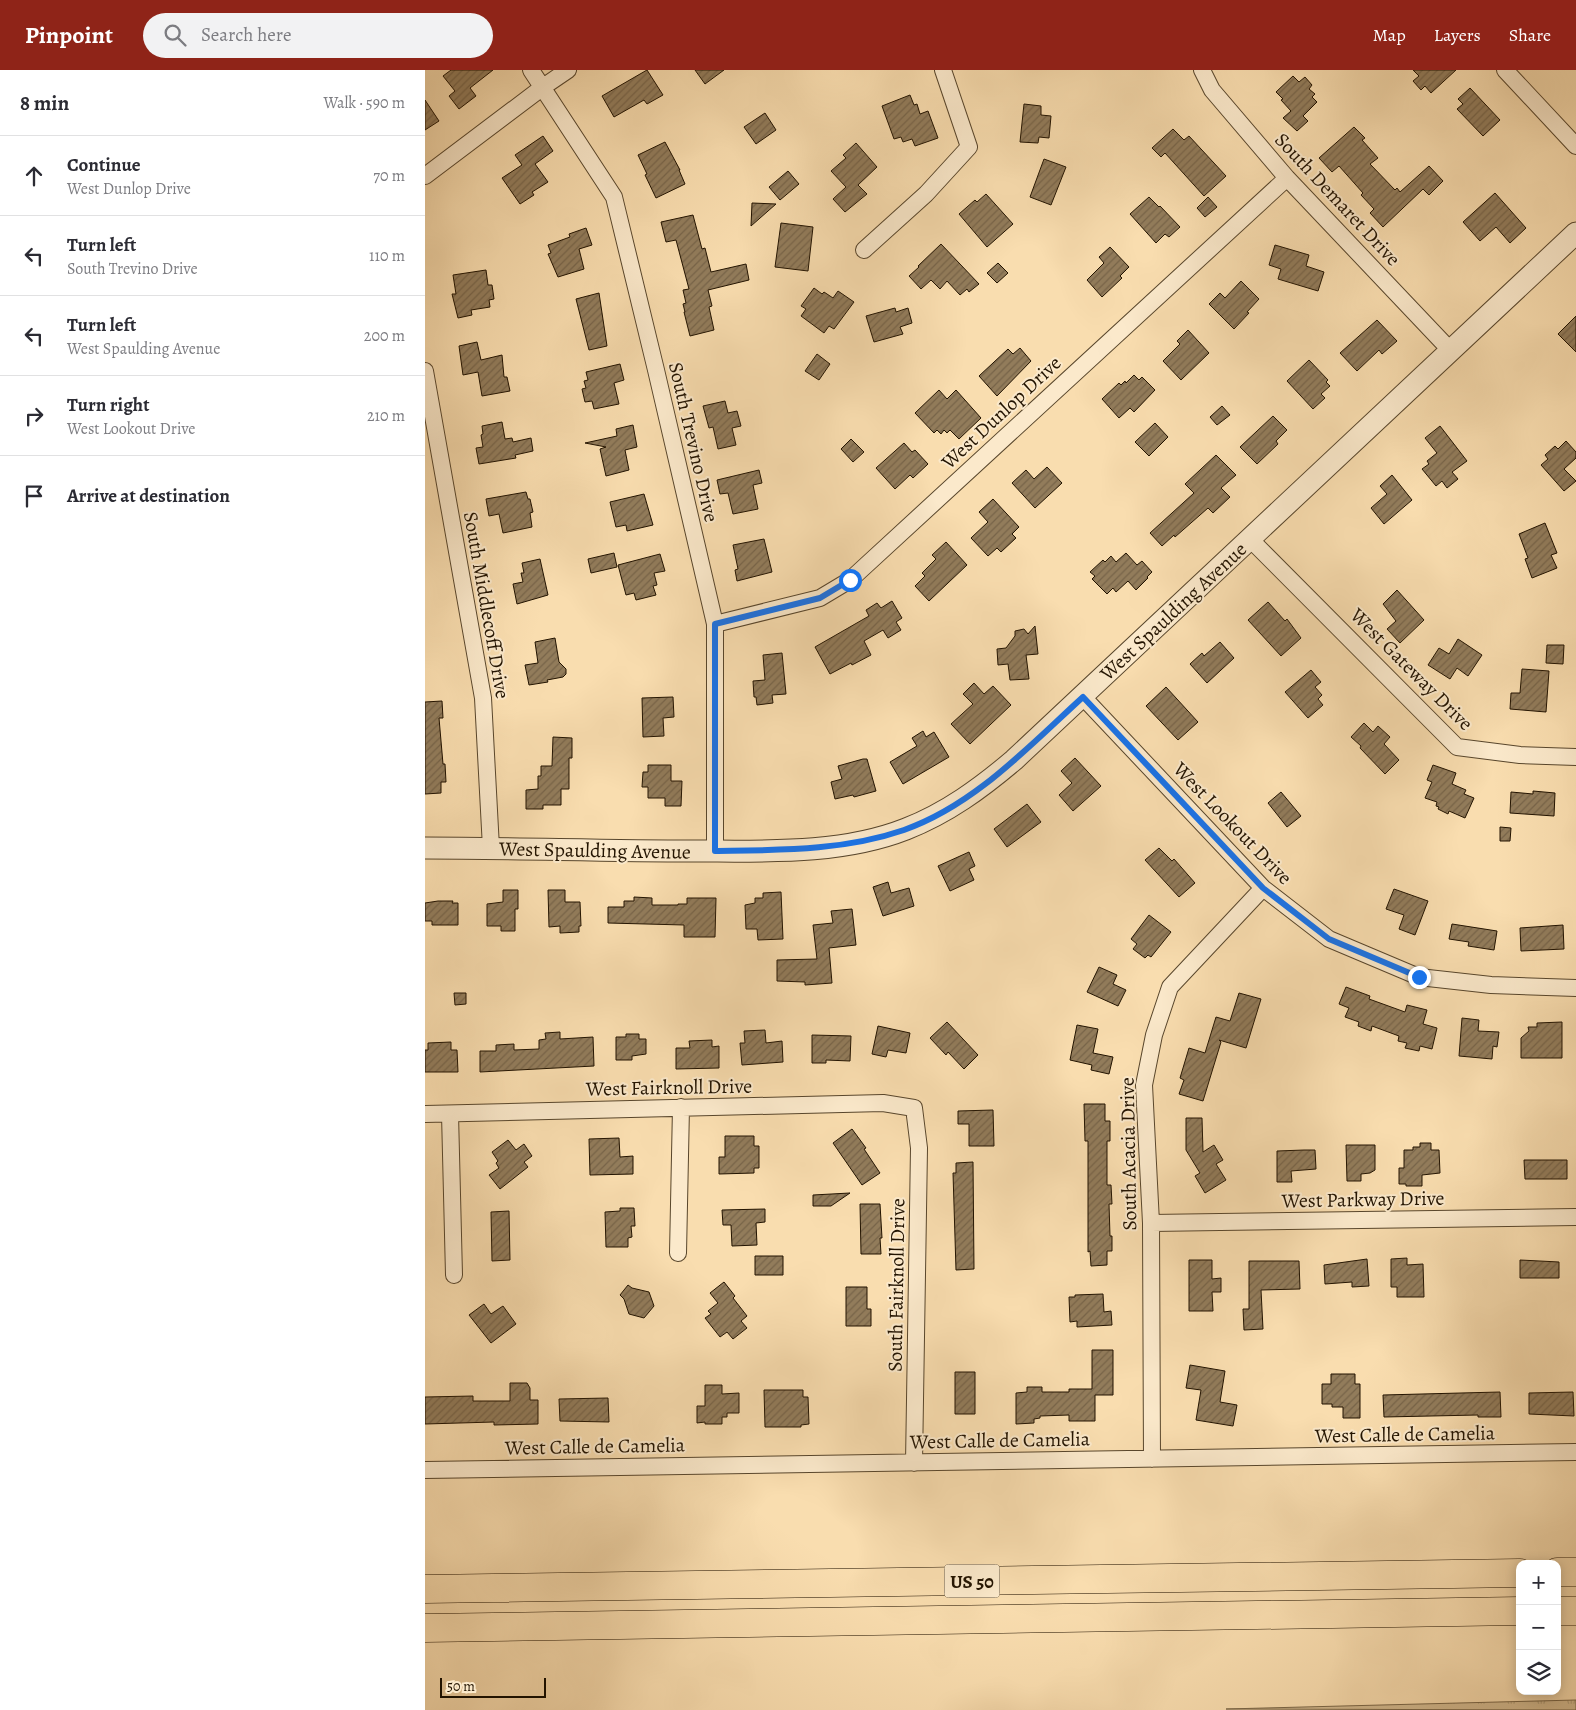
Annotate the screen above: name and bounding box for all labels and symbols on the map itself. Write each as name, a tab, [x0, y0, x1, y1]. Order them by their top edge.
street label: South Demaret Drive	[1269, 127, 1407, 272]
street label: West Dunlop Drive	[935, 350, 1067, 476]
street label: South Trevino Drive	[662, 360, 725, 525]
street label: South Middlecoff Drive	[457, 509, 516, 701]
street label: West Spaulding Avenue	[1093, 536, 1253, 687]
route start	[839, 569, 862, 592]
street label: West Gateway Drive	[1344, 601, 1479, 737]
street label: West Lookout Drive	[1166, 756, 1298, 890]
street label: West Spaulding Avenue	[498, 835, 691, 866]
route end	[1408, 966, 1431, 989]
street label: West Fairknoll Drive	[585, 1073, 752, 1102]
street label: South Acacia Drive	[1114, 1077, 1143, 1231]
street label: West Parkway Drive	[1280, 1185, 1445, 1214]
street label: South Fairknoll Drive	[881, 1198, 912, 1372]
street label: West Calle de Camelia	[1314, 1419, 1496, 1450]
street label: West Calle de Camelia	[909, 1425, 1091, 1456]
street label: West Calle de Camelia	[504, 1431, 686, 1462]
road number: US 50	[945, 1564, 999, 1598]
scale bar	[440, 1675, 546, 1698]

